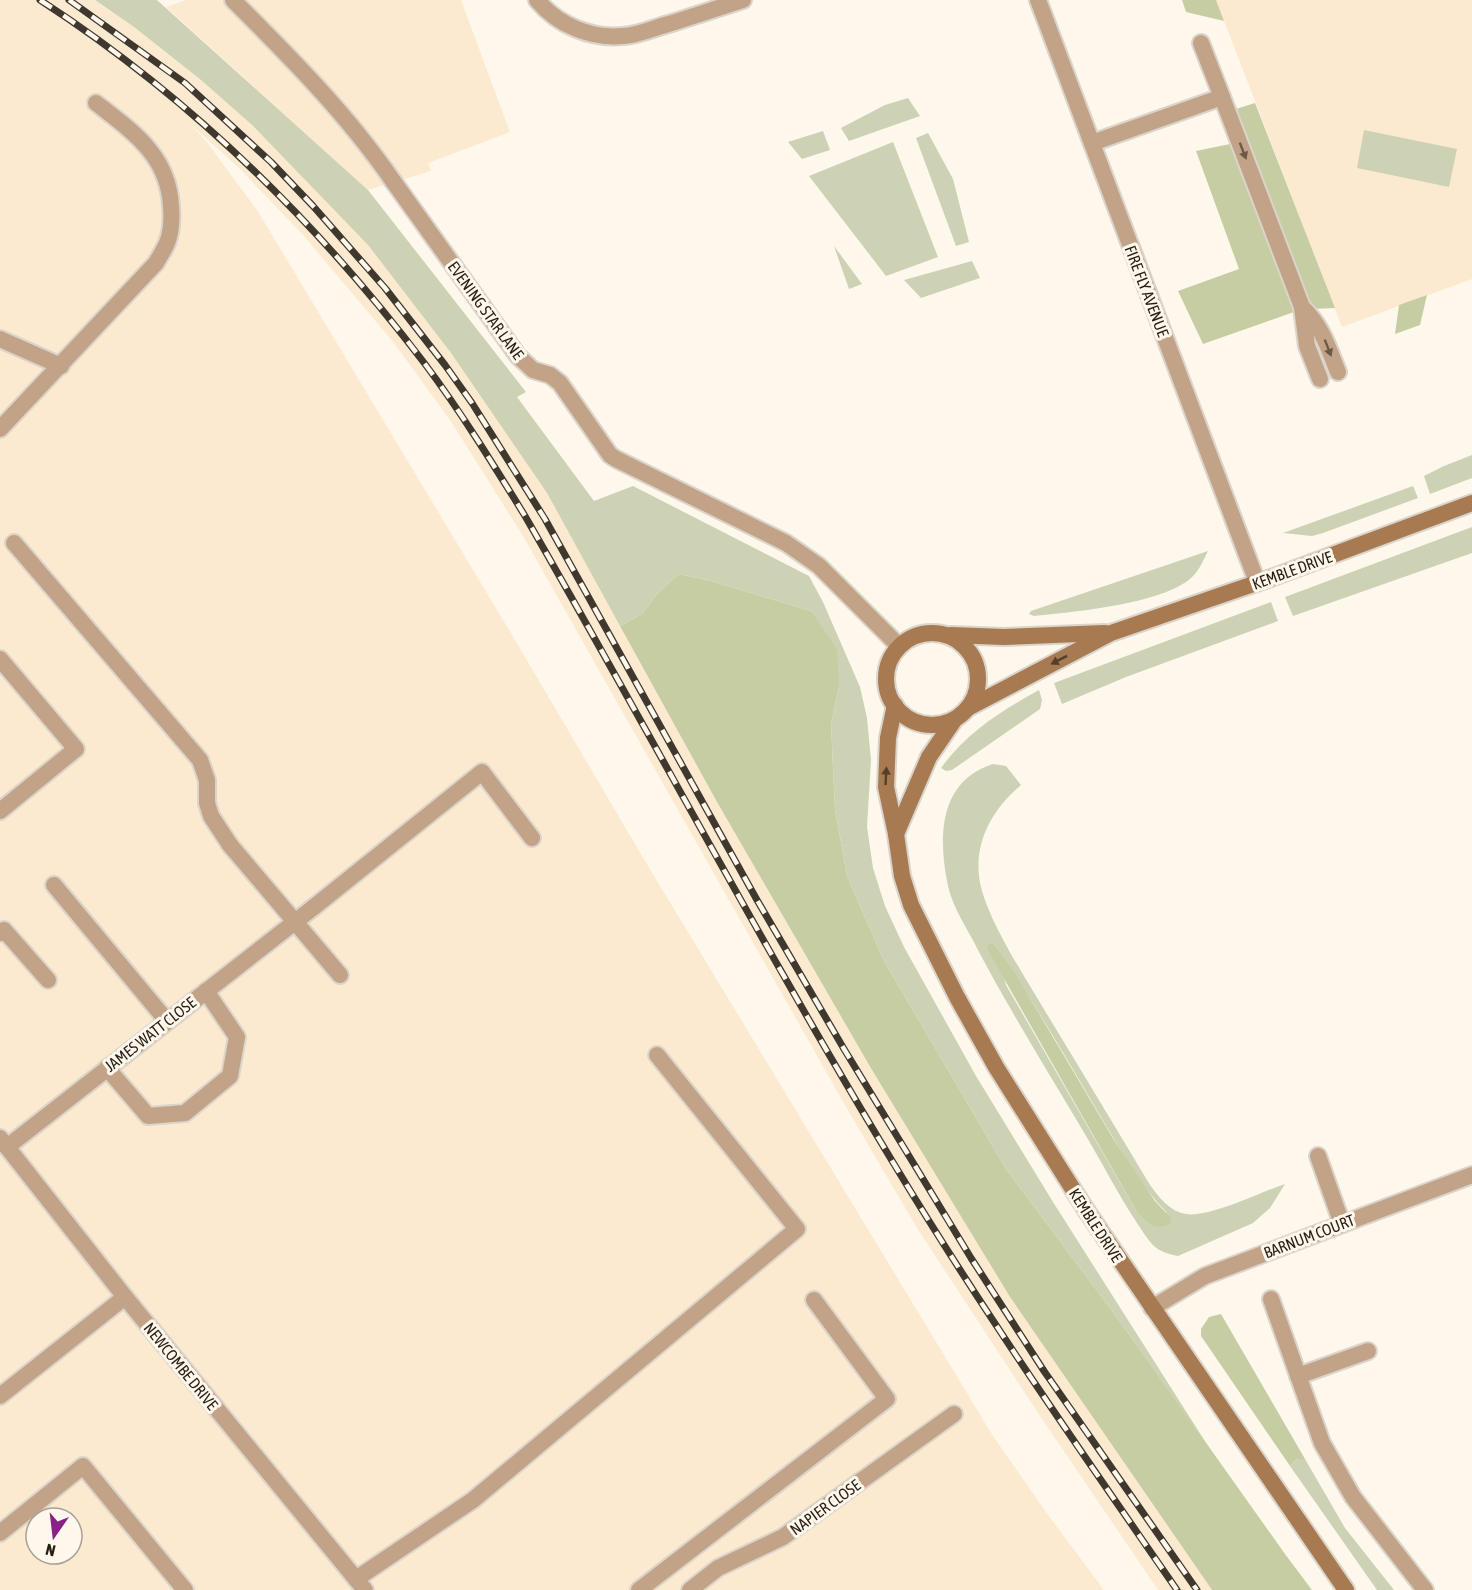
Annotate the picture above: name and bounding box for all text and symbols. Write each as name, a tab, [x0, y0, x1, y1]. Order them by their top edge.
one-way arrow	[1238, 143, 1248, 161]
street label: FIRE FLY AVENUE	[1121, 243, 1173, 339]
street label: EVENING STAR LANE	[444, 258, 528, 363]
one-way arrow	[1324, 339, 1333, 357]
street label: KEMBLE DRIVE	[1250, 547, 1335, 593]
one-way arrow	[1050, 655, 1067, 665]
one-way arrow	[882, 767, 891, 786]
street label: JAMES WATT CLOSE	[101, 993, 199, 1075]
street label: KEMBLE DRIVE	[1066, 1185, 1126, 1265]
street label: BARNUM COURT	[1261, 1210, 1357, 1262]
street label: NEWCOMBE DRIVE	[140, 1319, 222, 1413]
street label: NAPIER CLOSE	[786, 1475, 864, 1538]
north arrow	[24, 1506, 84, 1566]
text: N	[44, 1541, 57, 1560]

